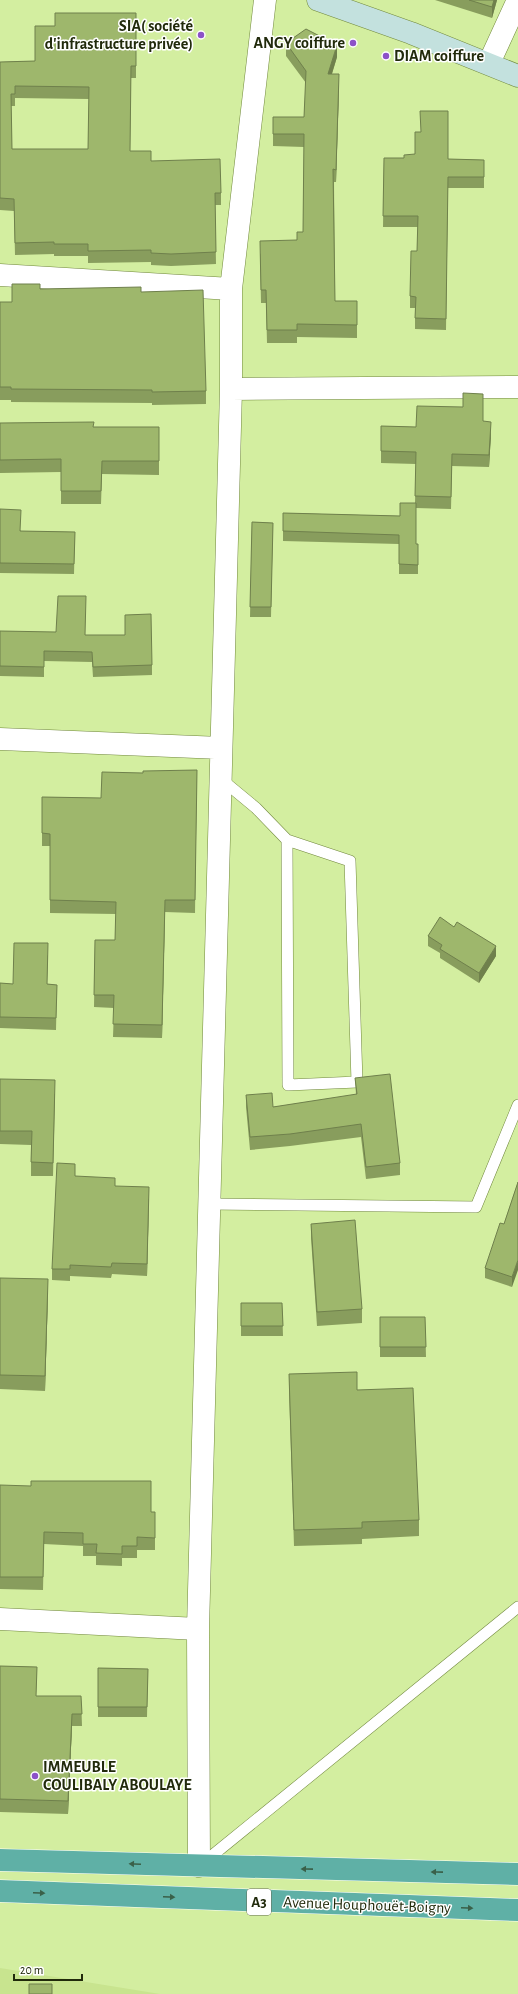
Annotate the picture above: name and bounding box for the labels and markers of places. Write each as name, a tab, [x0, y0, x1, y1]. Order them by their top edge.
place label: SIA( société d'infrastructure privée)	[45, 18, 193, 52]
marker: SIA( société d'infrastructure privée)	[196, 30, 206, 40]
place label: ANGY coiffure	[253, 35, 345, 51]
marker: ANGY coiffure	[348, 38, 358, 48]
place label: DIAM coiffure	[394, 48, 484, 64]
marker: DIAM coiffure	[381, 51, 391, 61]
place label: IMMEUBLE COULIBALY ABOULAYE	[43, 1759, 192, 1793]
marker: IMMEUBLE COULIBALY ABOULAYE	[30, 1771, 40, 1781]

